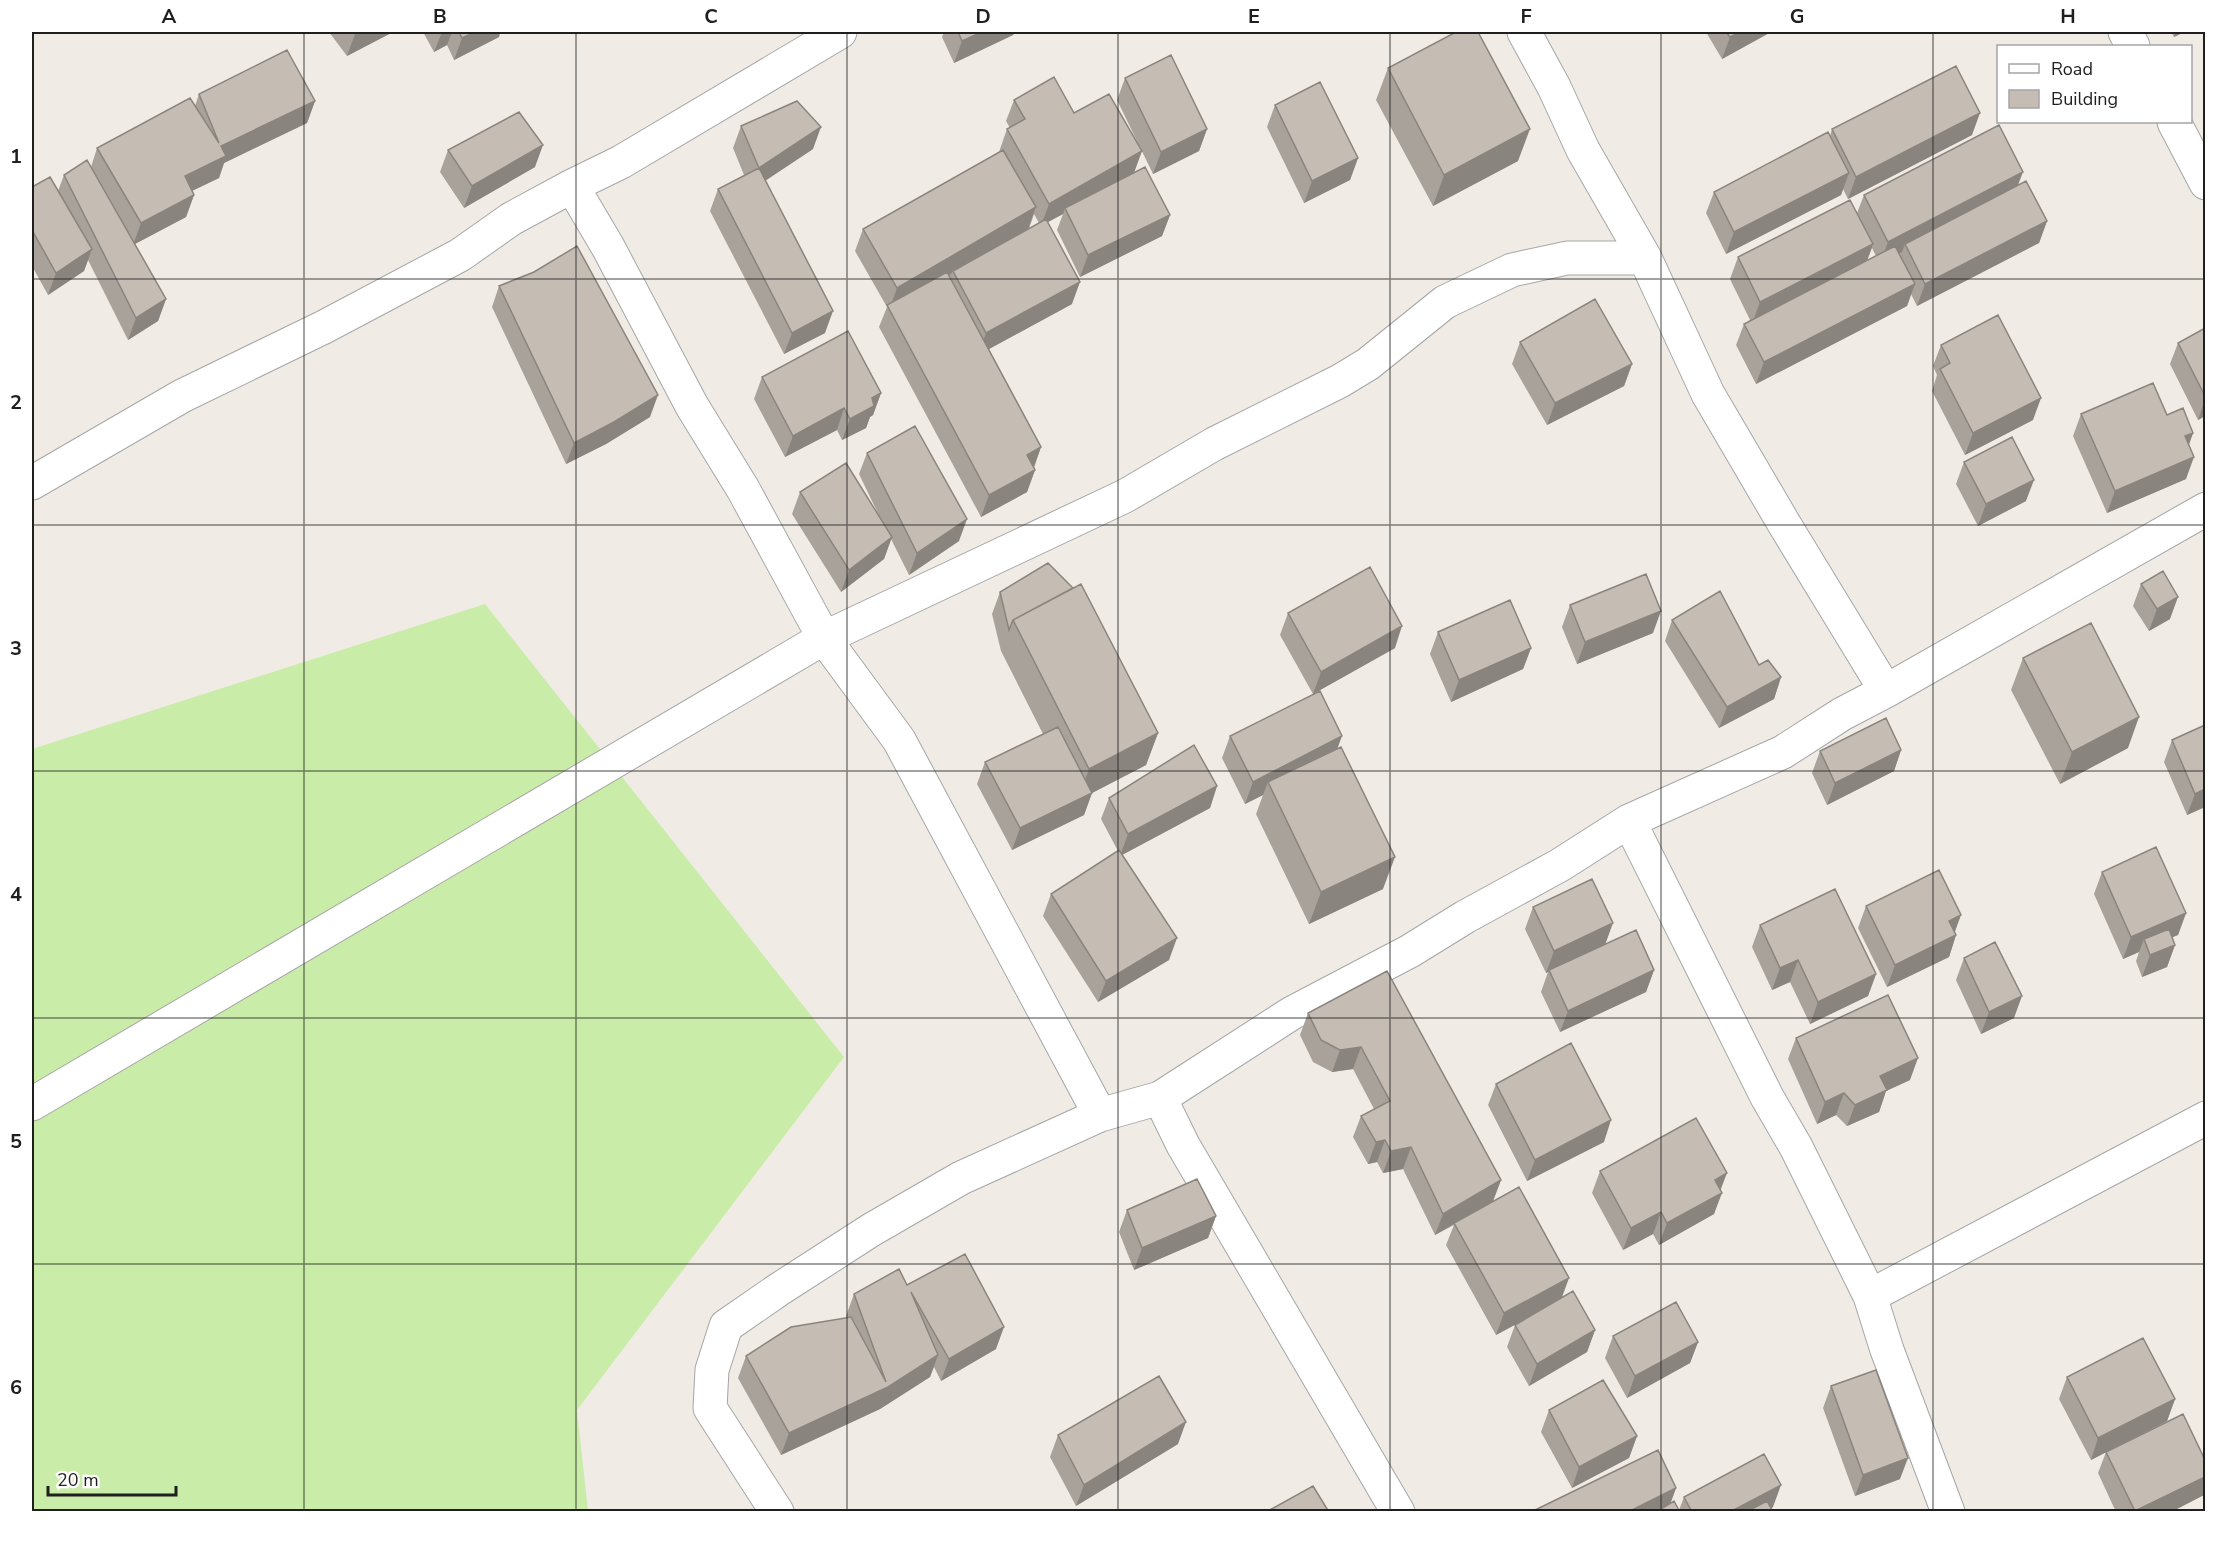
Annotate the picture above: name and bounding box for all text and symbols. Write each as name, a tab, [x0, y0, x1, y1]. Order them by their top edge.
text: A	[162, 3, 177, 30]
text: B	[433, 3, 447, 30]
text: C	[704, 3, 718, 30]
text: D	[975, 3, 991, 30]
text: E	[1248, 3, 1260, 30]
text: F	[1520, 3, 1532, 30]
text: G	[1790, 3, 1804, 30]
text: H	[2060, 3, 2076, 30]
legend	[1997, 45, 2192, 123]
text: Road	[2051, 57, 2093, 81]
text: Building	[2051, 87, 2118, 111]
text: 1	[10, 143, 22, 170]
text: 2	[10, 389, 22, 416]
text: 3	[10, 635, 22, 662]
text: 4	[10, 881, 22, 908]
text: 5	[10, 1128, 22, 1155]
text: 6	[10, 1374, 22, 1401]
scale bar	[48, 1459, 176, 1497]
text: 20 m	[57, 1468, 99, 1492]

